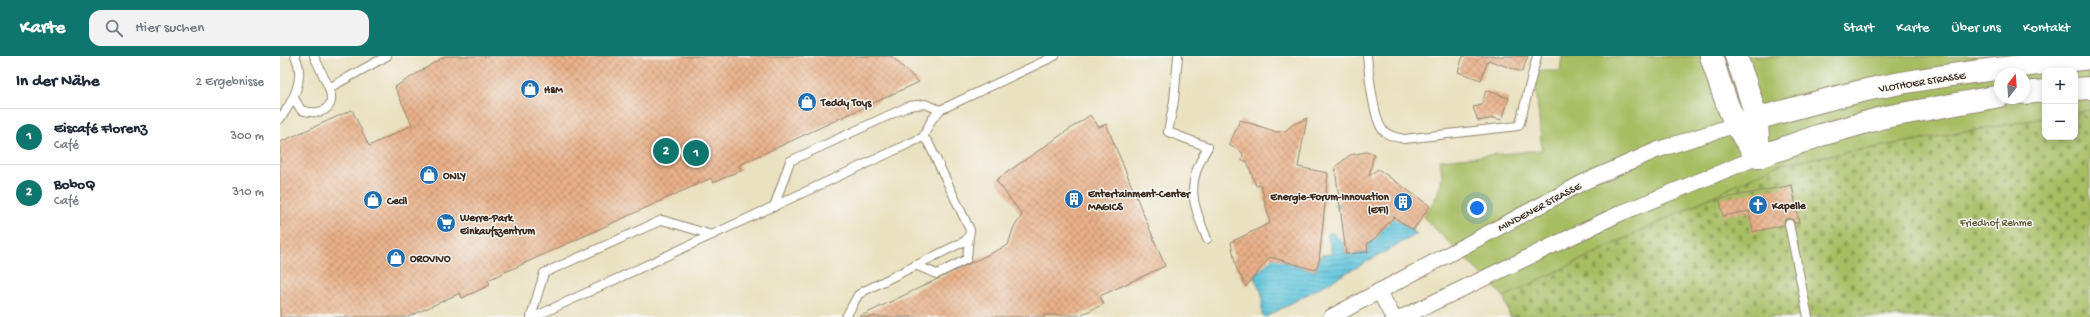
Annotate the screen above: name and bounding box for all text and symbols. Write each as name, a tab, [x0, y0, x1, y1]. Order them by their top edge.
search box	[89, 10, 369, 46]
text: Karte	[20, 17, 65, 40]
icon: search	[103, 17, 125, 39]
text: Hier suchen	[135, 19, 204, 37]
text: Start	[1844, 20, 1874, 37]
text: Karte	[1896, 20, 1930, 37]
text: Über uns	[1952, 20, 2001, 37]
text: Kontakt	[2023, 20, 2070, 37]
north arrow	[1994, 68, 2030, 104]
map controls	[2042, 68, 2078, 140]
button: +	[2042, 68, 2078, 104]
street label: VLOTHOER STRASSE	[1877, 70, 1968, 96]
text: In der Nähe	[16, 72, 99, 92]
text: 2 Ergebnisse	[196, 75, 264, 90]
shop icon: H&M	[519, 78, 541, 100]
place label: H&M	[544, 85, 563, 97]
shop icon: Teddy Toys	[796, 91, 818, 113]
place label: Teddy Toys	[820, 98, 872, 110]
button: −	[2042, 104, 2078, 140]
text: Eiscafé Florenz	[54, 120, 147, 138]
text: 1	[26, 129, 32, 144]
text: 300 m	[230, 129, 264, 144]
pin: 2	[653, 136, 679, 166]
text: Café	[54, 138, 79, 153]
pin: 1	[683, 138, 709, 168]
shop icon: ONLY	[418, 164, 440, 186]
place label: ONLY	[443, 171, 466, 183]
text: BoboQ	[54, 176, 95, 194]
street label: MINDENER STRASSE	[1496, 180, 1585, 235]
text: 2	[26, 185, 32, 200]
text: 310 m	[232, 185, 264, 200]
building icon: Entertainment-Center MAGICS	[1063, 188, 1085, 210]
place label: Entertainment-Center MAGICS	[1087, 188, 1191, 214]
shop icon: Cecil	[362, 189, 384, 211]
place label: Energie-Forum-Innovation (EFI)	[1269, 191, 1390, 217]
building icon: Energie-Forum-Innovation (EFI)	[1392, 191, 1414, 213]
text: Café	[54, 194, 79, 209]
church icon: Kapelle	[1747, 194, 1769, 216]
place label: Cecil	[386, 196, 408, 208]
your location	[1467, 198, 1487, 218]
place label: Kapelle	[1771, 201, 1807, 213]
supermarket icon: Werre-Park Einkaufszentrum	[435, 212, 457, 234]
place label: Werre-Park Einkaufszentrum	[459, 213, 535, 238]
park label: Friedhof Rehme	[1959, 217, 2033, 230]
shop icon: OROVIVO	[385, 247, 407, 269]
place label: OROVIVO	[410, 254, 451, 266]

